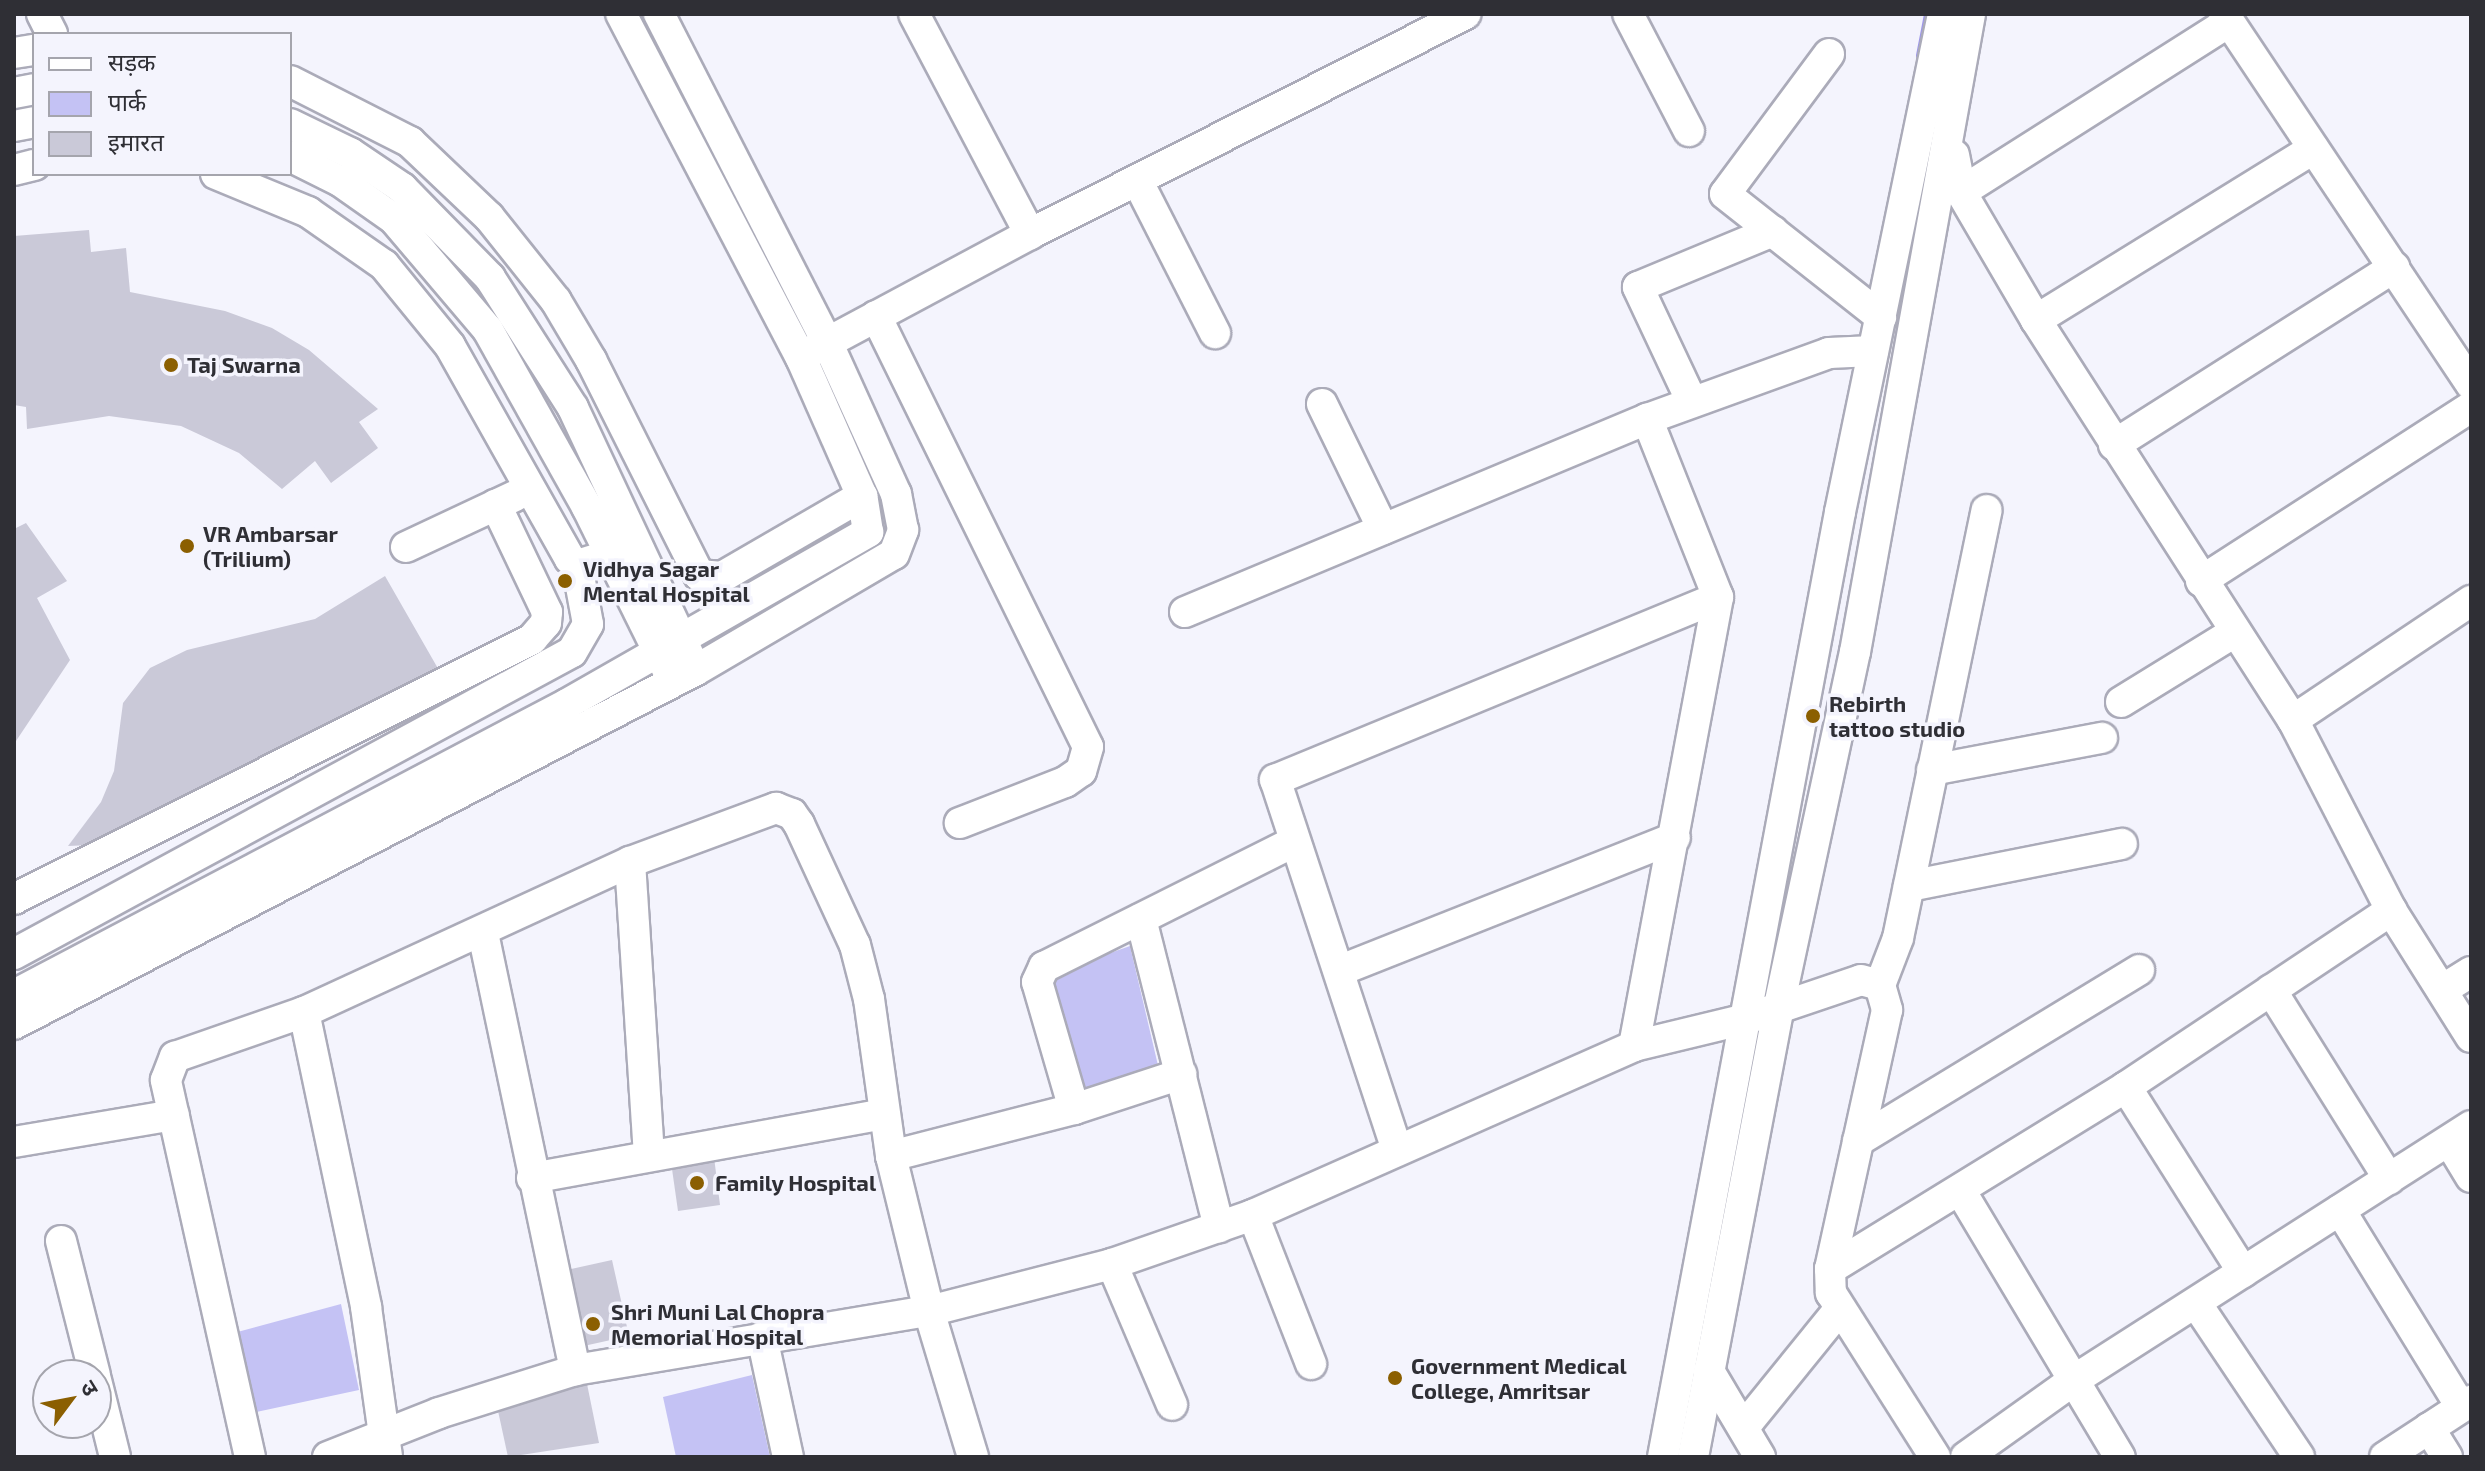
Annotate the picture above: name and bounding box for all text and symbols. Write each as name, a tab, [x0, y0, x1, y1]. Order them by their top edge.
legend	[32, 32, 292, 176]
text: सड़क	[108, 47, 156, 76]
text: पार्क	[108, 87, 146, 116]
text: इमारत	[108, 127, 164, 156]
place label: Taj Swarna	[187, 352, 301, 378]
marker: Taj Swarna	[162, 356, 180, 374]
place label: VR Ambarsar (Trilium)	[203, 520, 338, 572]
marker: VR Ambarsar (Trilium)	[178, 537, 196, 555]
place label: Vidhya Sagar Mental Hospital	[583, 555, 750, 606]
marker: Vidhya Sagar Mental Hospital	[554, 570, 576, 592]
place label: Rebirth tattoo studio	[1829, 690, 1965, 742]
marker: Rebirth tattoo studio	[1804, 707, 1822, 725]
place label: Family Hospital	[715, 1170, 877, 1196]
marker: Family Hospital	[686, 1172, 708, 1194]
place label: Shri Muni Lal Chopra Memorial Hospital	[611, 1298, 825, 1350]
marker: Shri Muni Lal Chopra Memorial Hospital	[582, 1313, 604, 1335]
place label: Government Medical College, Amritsar	[1411, 1352, 1627, 1404]
north arrow	[32, 1359, 112, 1439]
marker: Government Medical College, Amritsar	[1386, 1369, 1404, 1387]
text: उ	[76, 1375, 105, 1400]

